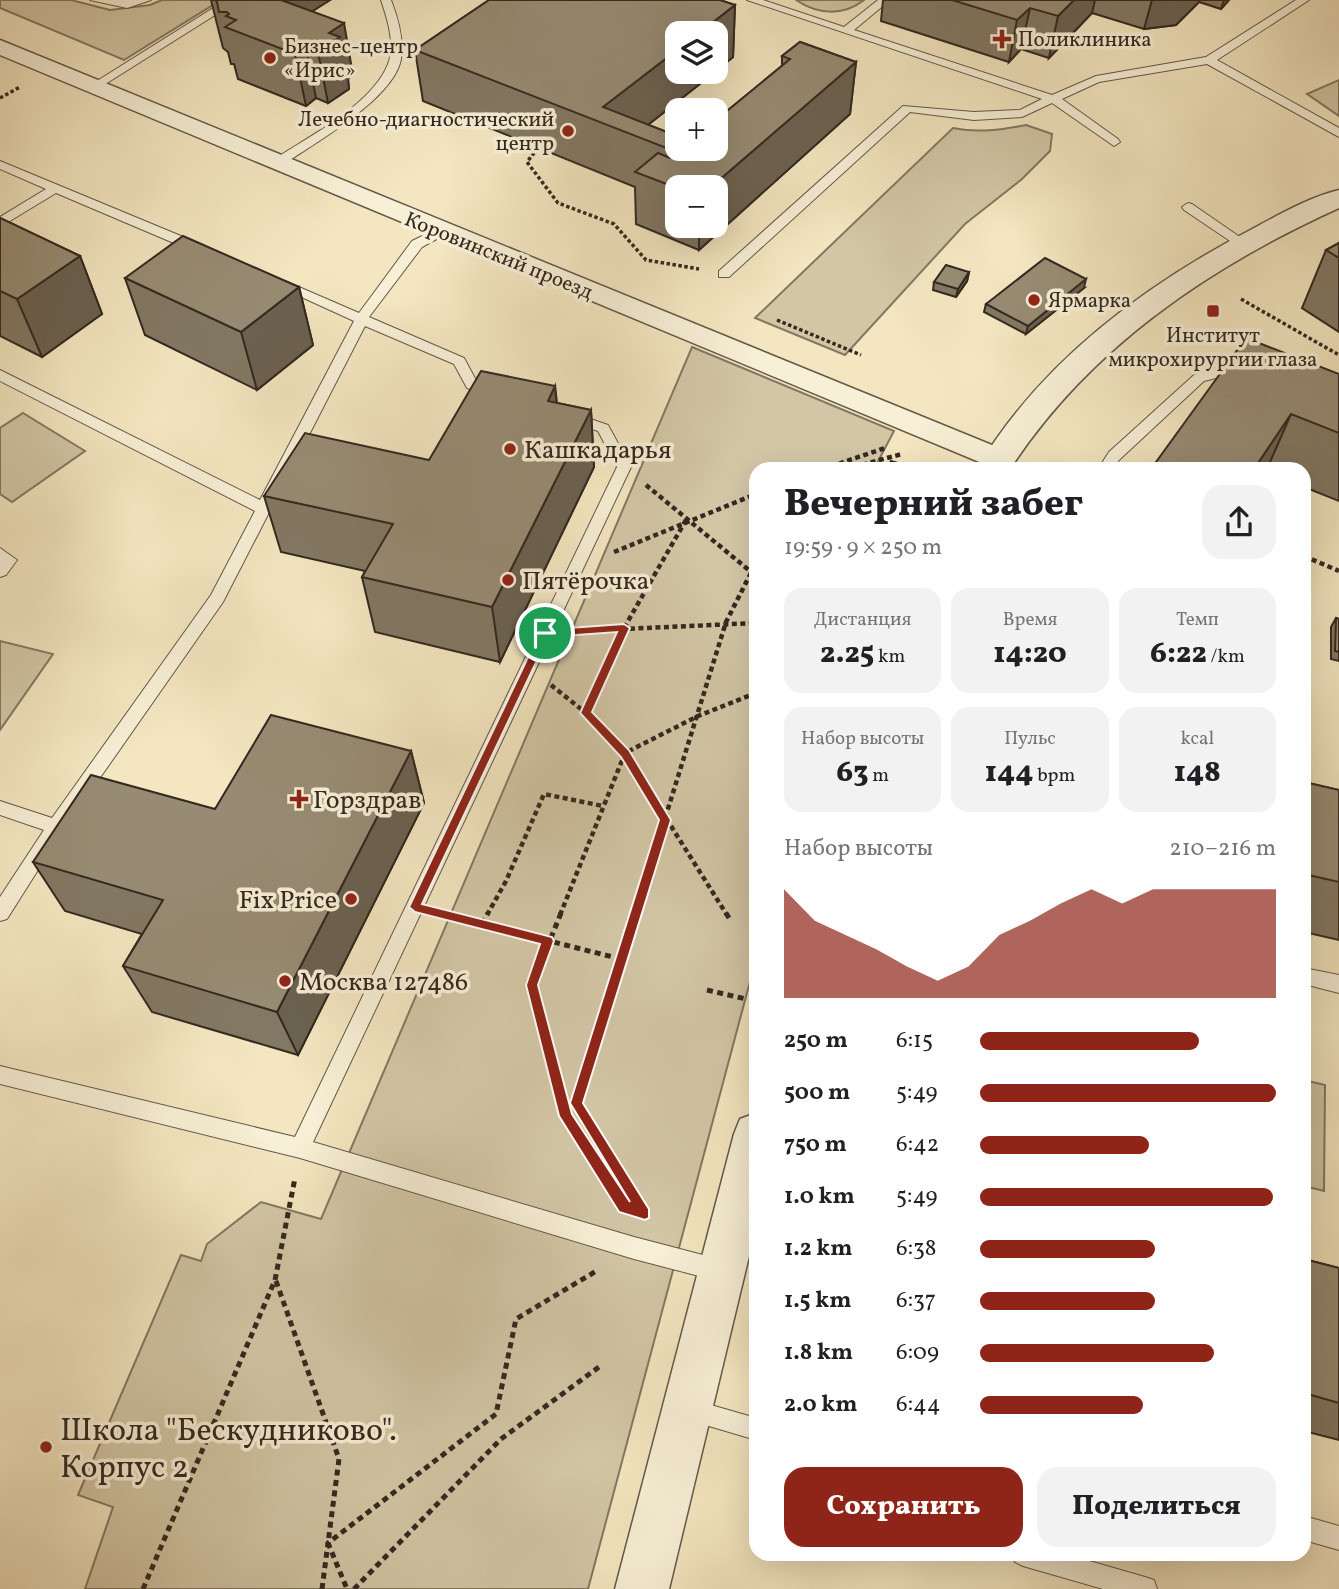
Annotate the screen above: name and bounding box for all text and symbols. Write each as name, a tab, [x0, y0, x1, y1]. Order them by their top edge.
map controls	[665, 21, 728, 238]
button: layers	[665, 21, 728, 84]
place label: Поликлиника	[1018, 26, 1152, 55]
marker: Поликлиника	[992, 29, 1012, 49]
place label: Бизнес-центр «Ирис»	[284, 33, 418, 86]
marker: Бизнес-центр «Ирис»	[262, 50, 278, 66]
button: +	[665, 98, 728, 161]
place label: Лечебно-диагностический центр	[298, 106, 554, 159]
marker: Лечебно-диагностический центр	[560, 123, 576, 139]
button: −	[665, 175, 728, 238]
street label: Коровинский проезд	[400, 205, 597, 307]
place label: Ярмарка	[1048, 287, 1131, 316]
marker: Ярмарка	[1026, 292, 1042, 308]
marker: Институт микрохирургии глаза	[1205, 303, 1221, 319]
place label: Институт микрохирургии глаза	[1108, 322, 1318, 375]
place label: Кашкадарья	[524, 433, 671, 469]
marker: Кашкадарья	[502, 441, 518, 457]
text: Вечерний забег	[784, 479, 1083, 532]
button: share	[1202, 485, 1276, 559]
text: 19:59 · 9 × 250 m	[784, 532, 942, 564]
place label: Пятёрочка	[522, 564, 650, 600]
marker: Пятёрочка	[500, 572, 516, 588]
pin	[515, 603, 575, 663]
text: Дистанция	[814, 607, 912, 633]
text: Время	[1003, 607, 1057, 633]
text: Темп	[1176, 607, 1219, 633]
icon: arrive	[526, 614, 564, 652]
text: 2.25	[820, 633, 874, 675]
text: 14:20	[993, 633, 1067, 675]
text: 6:22	[1150, 633, 1207, 675]
text: km	[874, 644, 905, 670]
text: /km	[1207, 644, 1245, 670]
text: Набор высоты	[801, 726, 924, 752]
text: Пульс	[1004, 726, 1056, 752]
text: kcal	[1180, 726, 1214, 752]
text: 63	[836, 752, 868, 794]
text: 144	[985, 752, 1033, 794]
text: 148	[1174, 752, 1221, 794]
text: m	[868, 763, 889, 789]
text: bpm	[1033, 763, 1075, 789]
place label: Горздрав	[313, 783, 422, 819]
marker: Горздрав	[291, 791, 307, 807]
text: Набор высоты	[784, 833, 933, 865]
text: 210–216 m	[1169, 833, 1276, 865]
place label: Fix Price	[239, 883, 337, 919]
marker: Fix Price	[343, 891, 359, 907]
place label: Москва 127486	[299, 965, 468, 1001]
marker: Москва 127486	[277, 973, 293, 989]
text: 250 m	[784, 1025, 848, 1057]
text: 6:15	[896, 1025, 933, 1057]
text: 500 m	[784, 1077, 850, 1109]
text: 5:49	[896, 1077, 937, 1109]
text: 750 m	[784, 1129, 847, 1161]
text: 6:42	[896, 1129, 939, 1161]
text: 1.0 km	[784, 1181, 855, 1213]
text: 5:49	[896, 1181, 937, 1213]
text: 1.2 km	[784, 1233, 853, 1265]
text: 6:38	[896, 1233, 937, 1265]
text: 1.5 km	[784, 1285, 851, 1317]
text: 6:37	[896, 1285, 936, 1317]
text: 1.8 km	[784, 1337, 853, 1369]
text: 6:09	[896, 1337, 939, 1369]
text: 2.0 km	[784, 1389, 857, 1421]
text: 6:44	[896, 1389, 941, 1421]
place label: Школа "Бескудниково". Корпус 2	[60, 1410, 397, 1491]
marker: Школа "Бескудниково". Корпус 2	[38, 1439, 54, 1455]
button: Сохранить	[784, 1467, 1023, 1547]
button: Поделиться	[1037, 1467, 1276, 1547]

